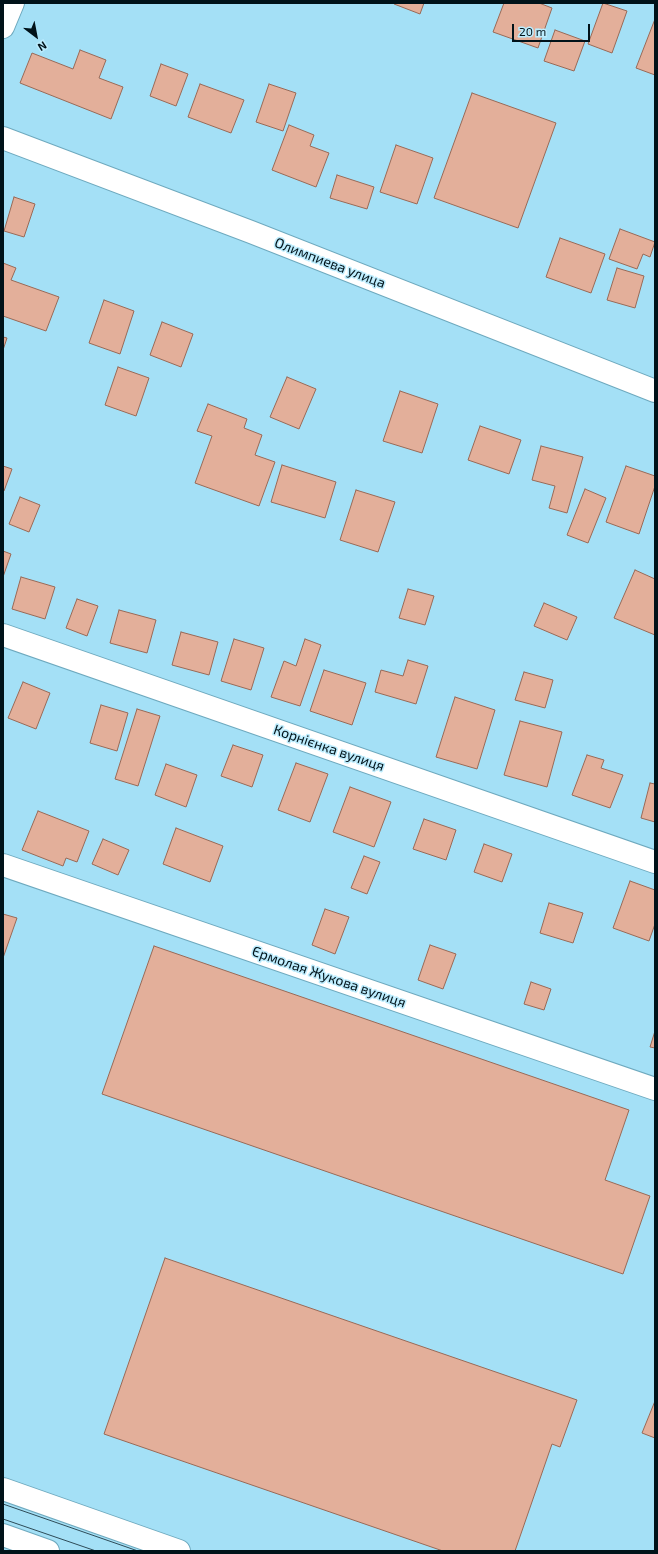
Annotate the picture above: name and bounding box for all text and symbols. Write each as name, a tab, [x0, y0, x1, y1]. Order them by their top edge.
north arrow	[16, 16, 56, 56]
scale bar	[514, 16, 592, 42]
text: 20 m	[519, 24, 546, 38]
text: N	[36, 39, 49, 54]
street label: Олимпиева улица	[272, 234, 388, 292]
street label: Корнієнка вулиця	[271, 721, 387, 775]
street label: Єрмолая Жукова вулиця	[250, 943, 408, 1011]

